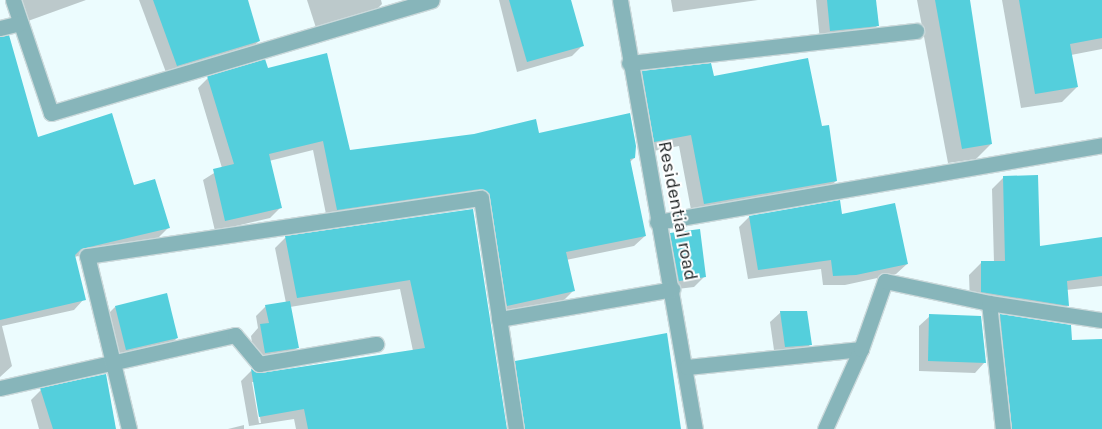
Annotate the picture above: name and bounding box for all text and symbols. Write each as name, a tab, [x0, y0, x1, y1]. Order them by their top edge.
street label: Residential road	[652, 139, 702, 283]

